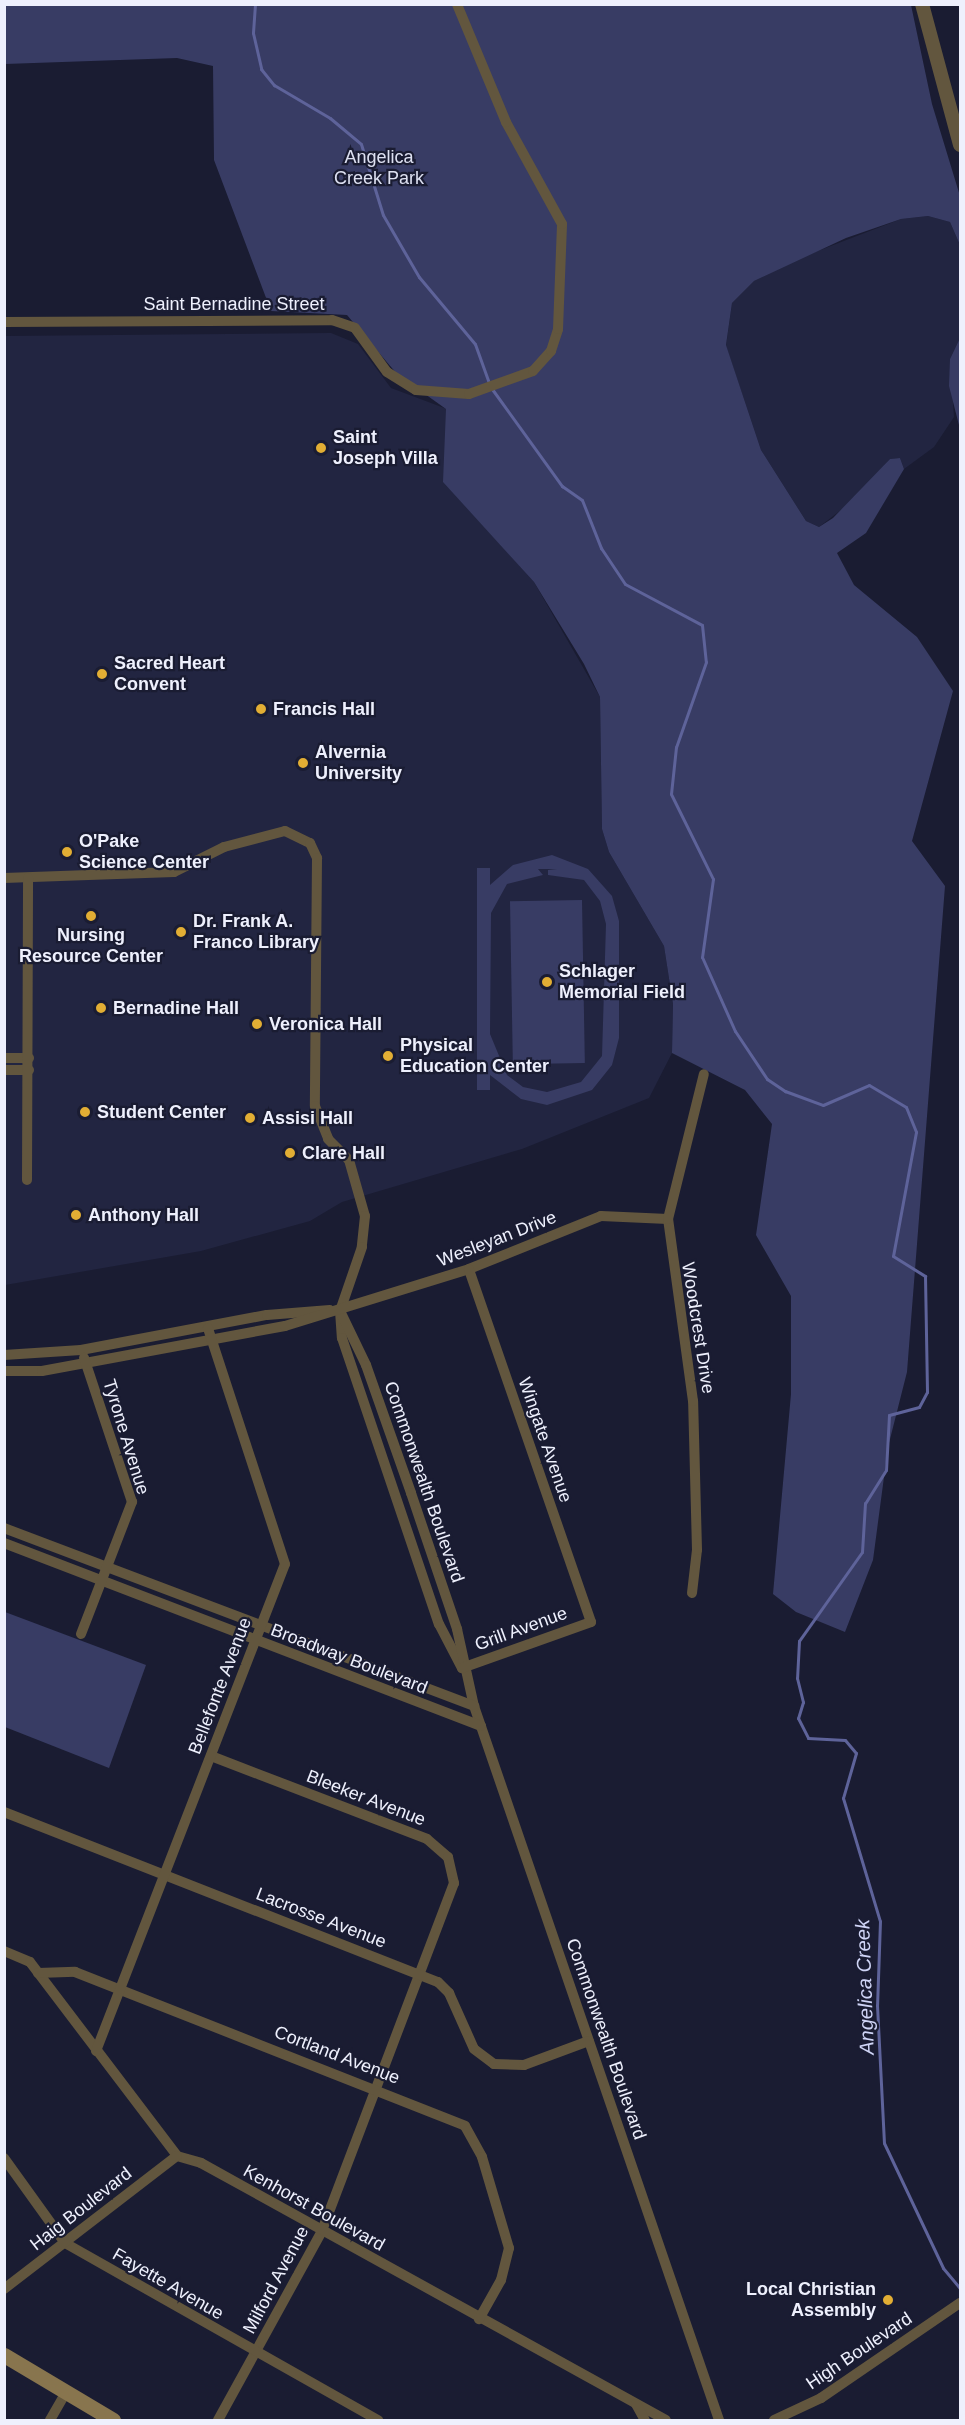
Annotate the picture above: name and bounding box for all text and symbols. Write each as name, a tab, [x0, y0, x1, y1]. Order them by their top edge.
park label: Angelica Creek Park	[334, 147, 424, 190]
street label: Saint Bernadine Street	[143, 293, 325, 315]
place label: Saint Joseph Villa	[333, 427, 438, 470]
marker: Saint Joseph Villa	[314, 441, 328, 455]
place label: Sacred Heart Convent	[114, 653, 225, 696]
marker: Sacred Heart Convent	[95, 667, 109, 681]
place label: Francis Hall	[273, 698, 375, 720]
marker: Francis Hall	[254, 702, 268, 716]
place label: Alvernia University	[315, 742, 402, 784]
marker: Alvernia University	[296, 756, 310, 770]
place label: O'Pake Science Center	[79, 831, 209, 874]
marker: O'Pake Science Center	[60, 845, 74, 859]
marker: Nursing Resource Center	[84, 909, 98, 923]
place label: Dr. Frank A. Franco Library	[193, 911, 319, 954]
place label: Nursing Resource Center	[19, 925, 163, 968]
marker: Dr. Frank A. Franco Library	[174, 925, 188, 939]
place label: Schlager Memorial Field	[559, 961, 685, 1004]
marker: Schlager Memorial Field	[540, 975, 554, 989]
place label: Bernadine Hall	[113, 997, 239, 1019]
marker: Bernadine Hall	[94, 1001, 108, 1015]
place label: Veronica Hall	[269, 1013, 382, 1035]
marker: Veronica Hall	[250, 1017, 264, 1031]
place label: Physical Education Center	[400, 1035, 549, 1078]
marker: Physical Education Center	[381, 1049, 395, 1063]
place label: Student Center	[97, 1101, 226, 1123]
marker: Student Center	[78, 1105, 92, 1119]
place label: Assisi Hall	[262, 1107, 353, 1129]
marker: Assisi Hall	[243, 1111, 257, 1125]
place label: Clare Hall	[302, 1142, 385, 1164]
marker: Clare Hall	[283, 1146, 297, 1160]
place label: Anthony Hall	[88, 1204, 199, 1226]
street label: Wesleyan Drive	[434, 1206, 560, 1272]
marker: Anthony Hall	[69, 1208, 83, 1222]
street label: Woodcrest Drive	[677, 1261, 719, 1395]
street label: Wingate Avenue	[513, 1374, 577, 1506]
street label: Tyrone Avenue	[98, 1376, 154, 1498]
street label: Commonwealth Boulevard	[379, 1379, 469, 1585]
street label: Grill Avenue	[471, 1602, 571, 1656]
street label: Bellefonte Avenue	[184, 1614, 256, 1758]
street label: Broadway Boulevard	[268, 1619, 430, 1699]
street label: Bleeker Avenue	[303, 1765, 429, 1831]
street label: Lacrosse Avenue	[252, 1883, 390, 1953]
water label: Angelica Creek	[851, 1919, 879, 2055]
street label: Commonwealth Boulevard	[561, 1936, 651, 2142]
street label: Cortland Avenue	[271, 2021, 403, 2089]
street label: Kenhorst Boulevard	[240, 2160, 388, 2256]
street label: Haig Boulevard	[26, 2163, 136, 2255]
street label: Milford Avenue	[238, 2222, 314, 2338]
street label: Fayette Avenue	[108, 2243, 228, 2325]
place label: Local Christian Assembly	[746, 2279, 876, 2322]
marker: Local Christian Assembly	[881, 2293, 895, 2307]
street label: High Boulevard	[802, 2308, 916, 2394]

